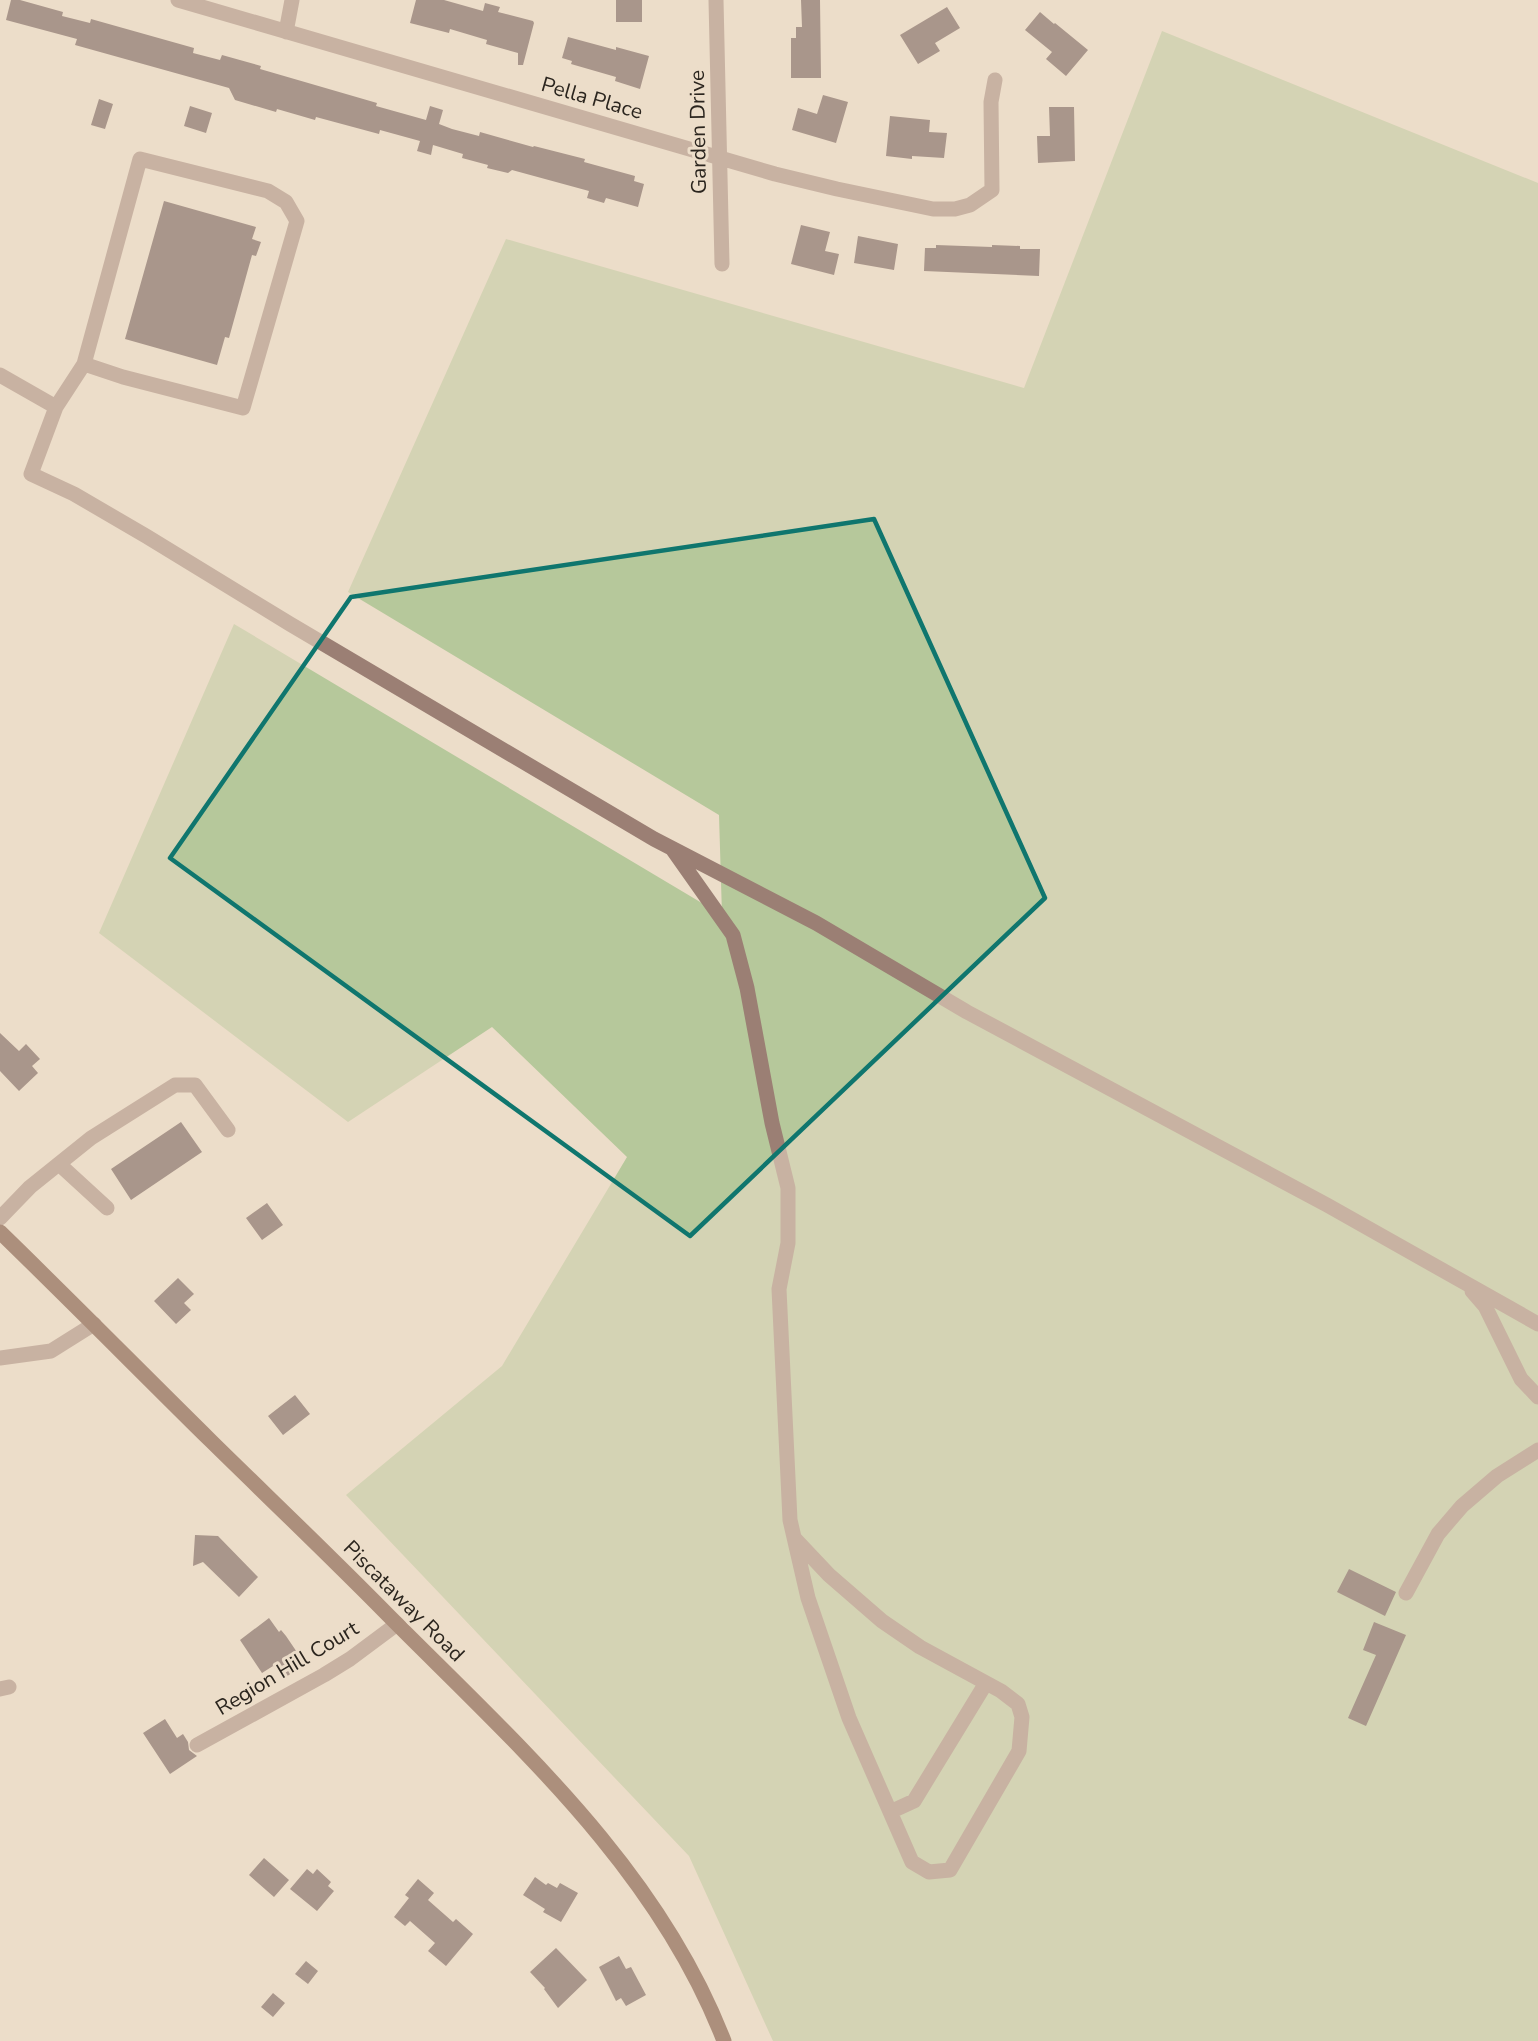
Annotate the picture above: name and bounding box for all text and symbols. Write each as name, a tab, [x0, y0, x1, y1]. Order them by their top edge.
street label: Pella Place	[538, 70, 646, 126]
street label: Garden Drive	[683, 70, 713, 194]
street label: Piscataway Road	[337, 1534, 471, 1668]
street label: Region Hill Court	[210, 1614, 364, 1722]

